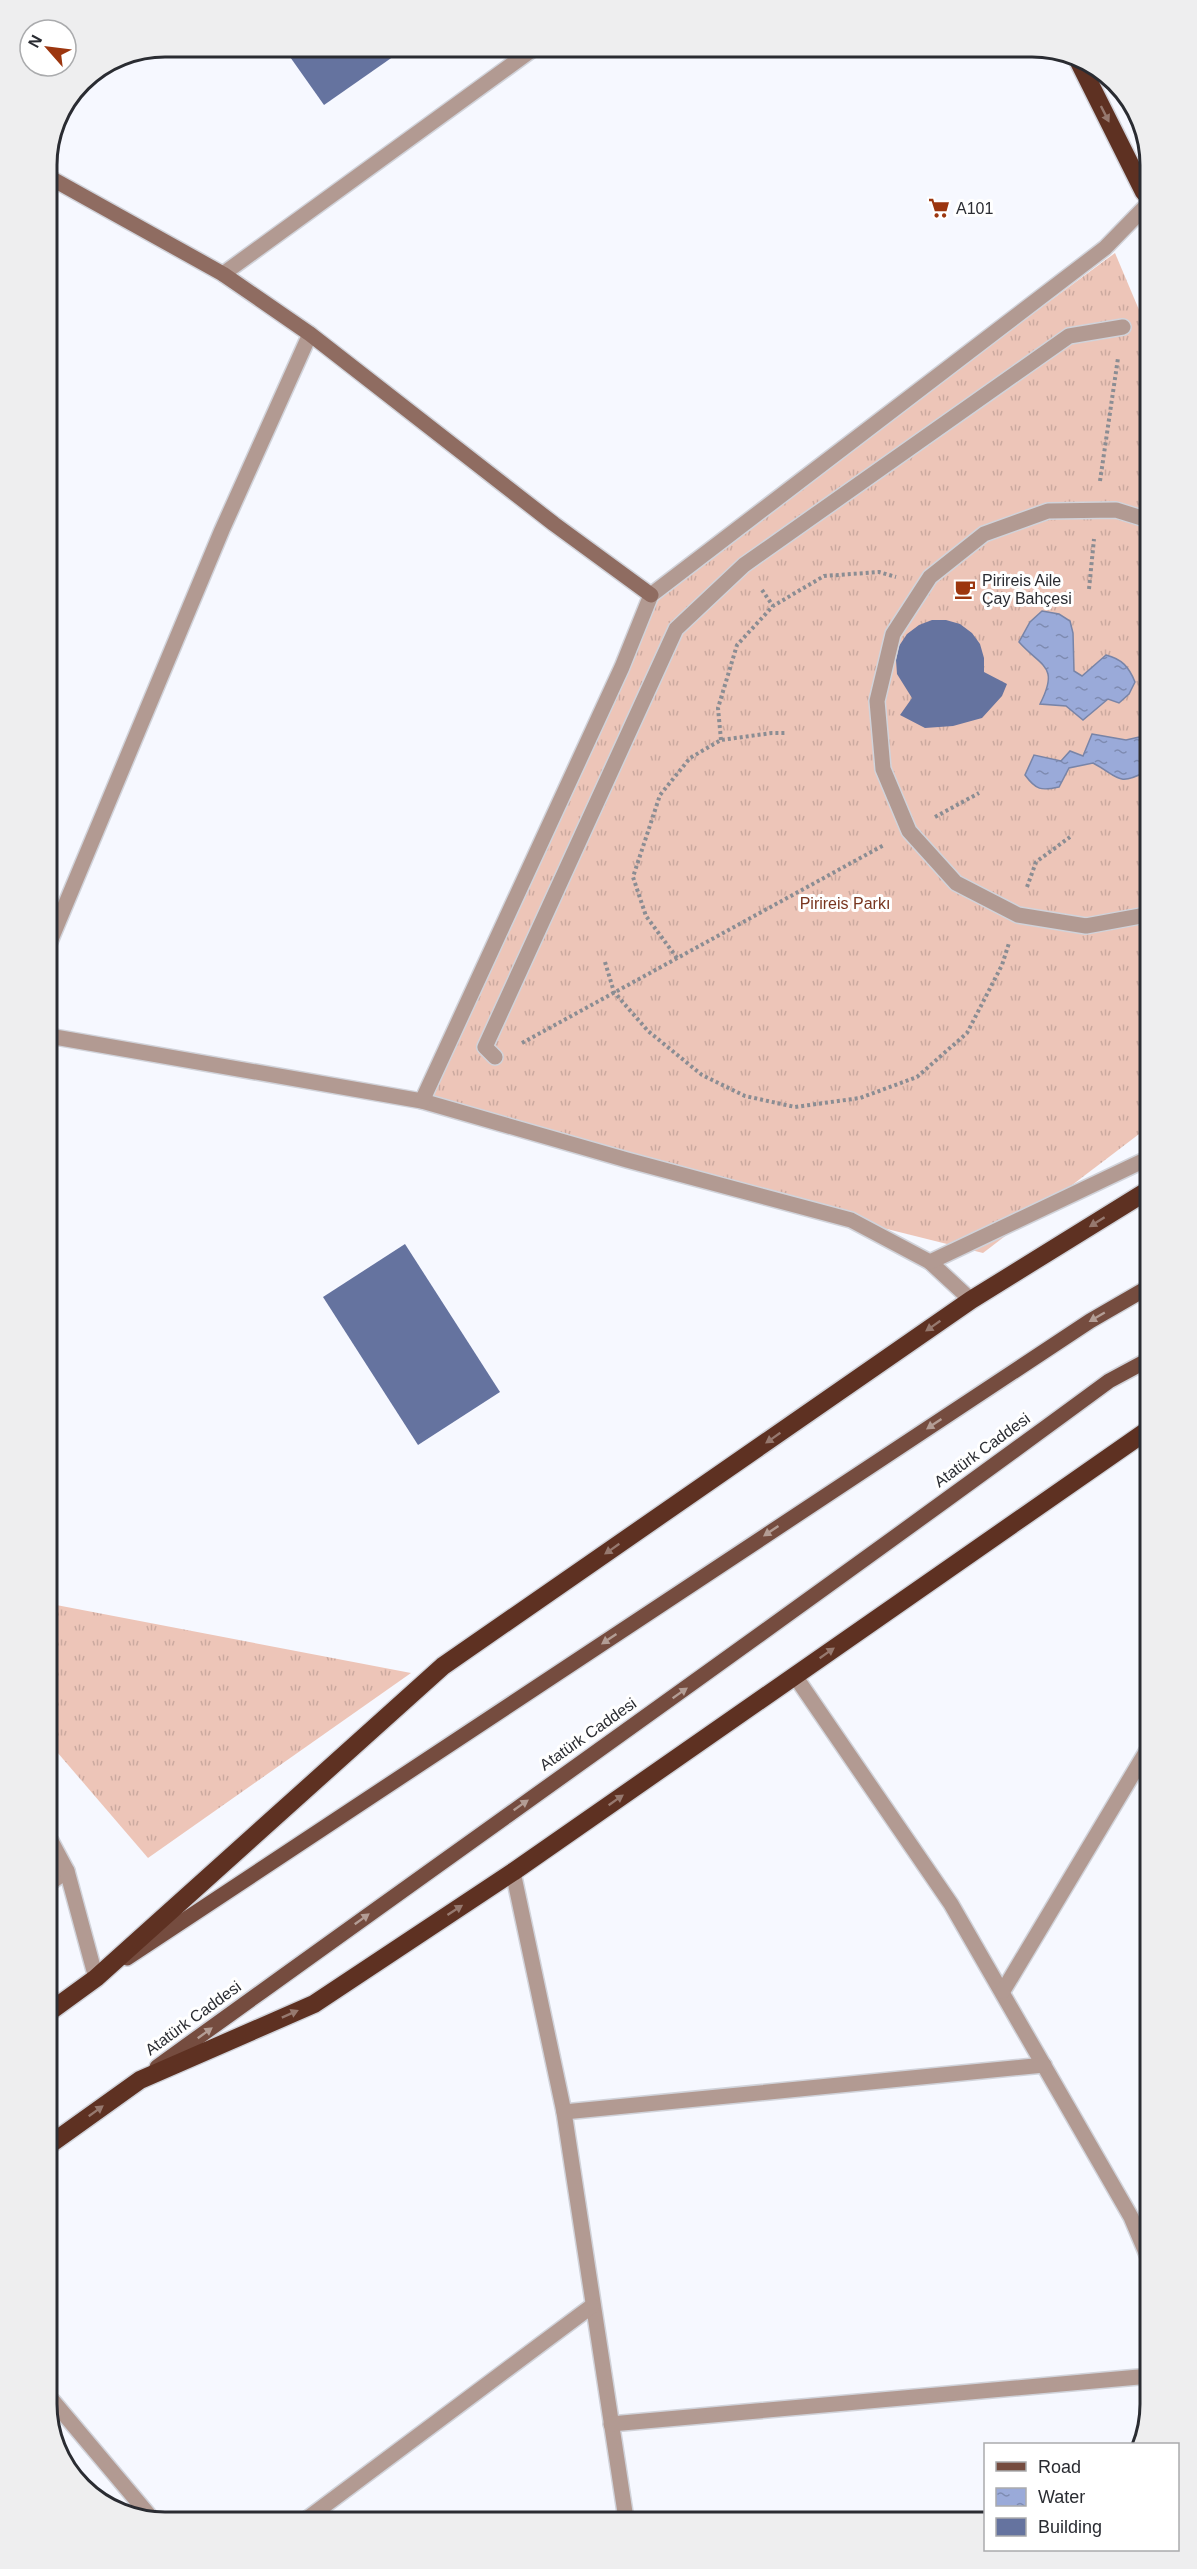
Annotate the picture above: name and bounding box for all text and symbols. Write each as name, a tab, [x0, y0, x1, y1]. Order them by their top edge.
north arrow	[18, 18, 78, 78]
text: N	[25, 32, 45, 50]
one-way arrow	[1100, 105, 1110, 122]
supermarket icon: A101	[927, 196, 951, 220]
place label: A101	[956, 200, 993, 217]
place label: Pirireis Aile Çay Bahçesi	[982, 572, 1072, 607]
cafe icon: Pirireis Aile Çay Bahçesi	[953, 577, 977, 601]
park label: Pirireis Parkı	[800, 895, 890, 912]
one-way arrow	[1089, 1216, 1105, 1227]
one-way arrow	[1089, 1311, 1105, 1322]
one-way arrow	[925, 1320, 941, 1332]
street label: Atatürk Caddesi	[931, 1410, 1033, 1490]
one-way arrow	[926, 1418, 942, 1430]
one-way arrow	[765, 1432, 781, 1444]
one-way arrow	[763, 1526, 779, 1537]
one-way arrow	[605, 1543, 621, 1555]
one-way arrow	[601, 1633, 617, 1645]
one-way arrow	[819, 1647, 835, 1659]
one-way arrow	[672, 1687, 688, 1699]
street label: Atatürk Caddesi	[536, 1694, 640, 1774]
one-way arrow	[607, 1794, 623, 1806]
one-way arrow	[512, 1799, 528, 1811]
one-way arrow	[446, 1905, 463, 1916]
one-way arrow	[354, 1913, 370, 1925]
street label: Atatürk Caddesi	[142, 1978, 244, 2058]
one-way arrow	[281, 2009, 299, 2019]
one-way arrow	[196, 2027, 212, 2039]
one-way arrow	[89, 2106, 104, 2118]
legend	[984, 2443, 1179, 2551]
text: Road	[1038, 2457, 1081, 2477]
text: Water	[1038, 2487, 1085, 2507]
text: Building	[1038, 2517, 1102, 2537]

